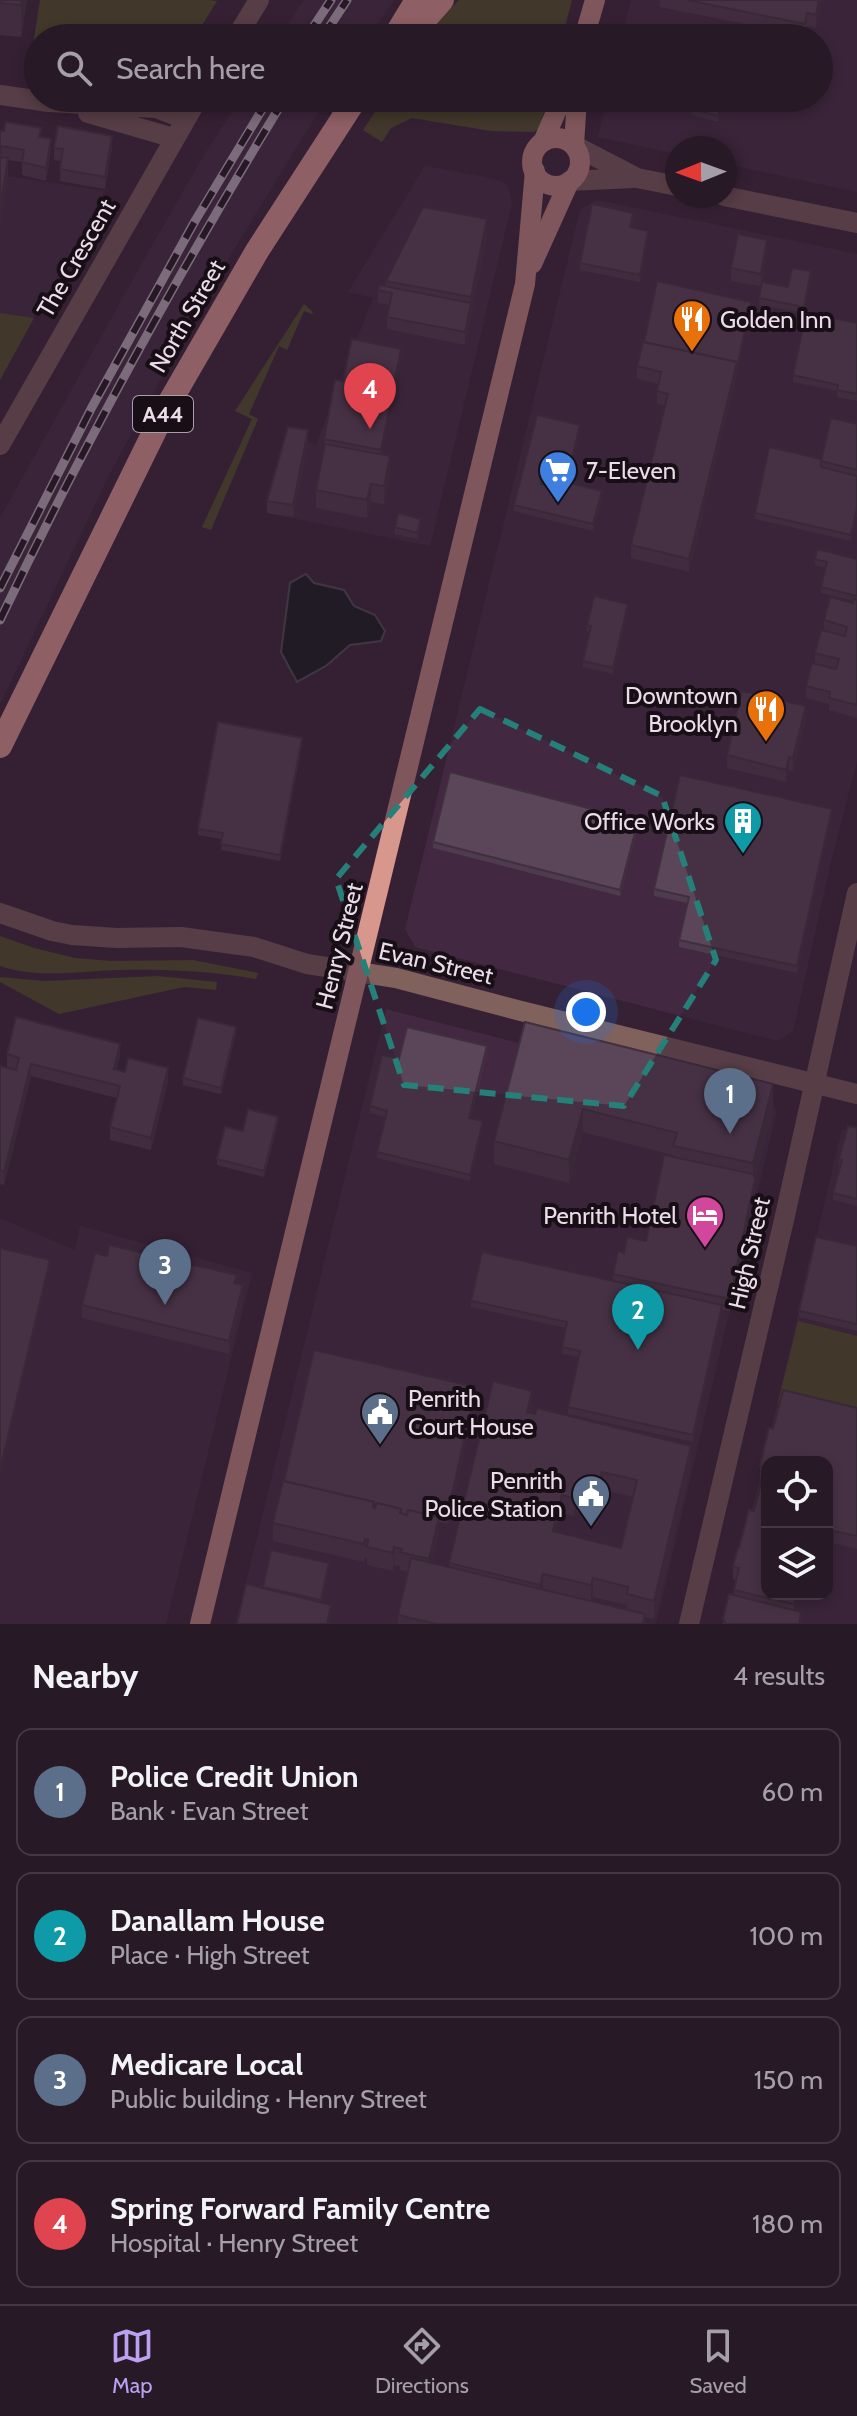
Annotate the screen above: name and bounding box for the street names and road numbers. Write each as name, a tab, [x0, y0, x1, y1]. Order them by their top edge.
street label: The Crescent	[30, 194, 122, 322]
street label: North Street	[143, 254, 231, 378]
road number: A44	[133, 396, 193, 432]
street label: Henry Street	[309, 880, 369, 1012]
street label: Evan Street	[376, 936, 496, 990]
street label: High Street	[722, 1194, 776, 1312]

